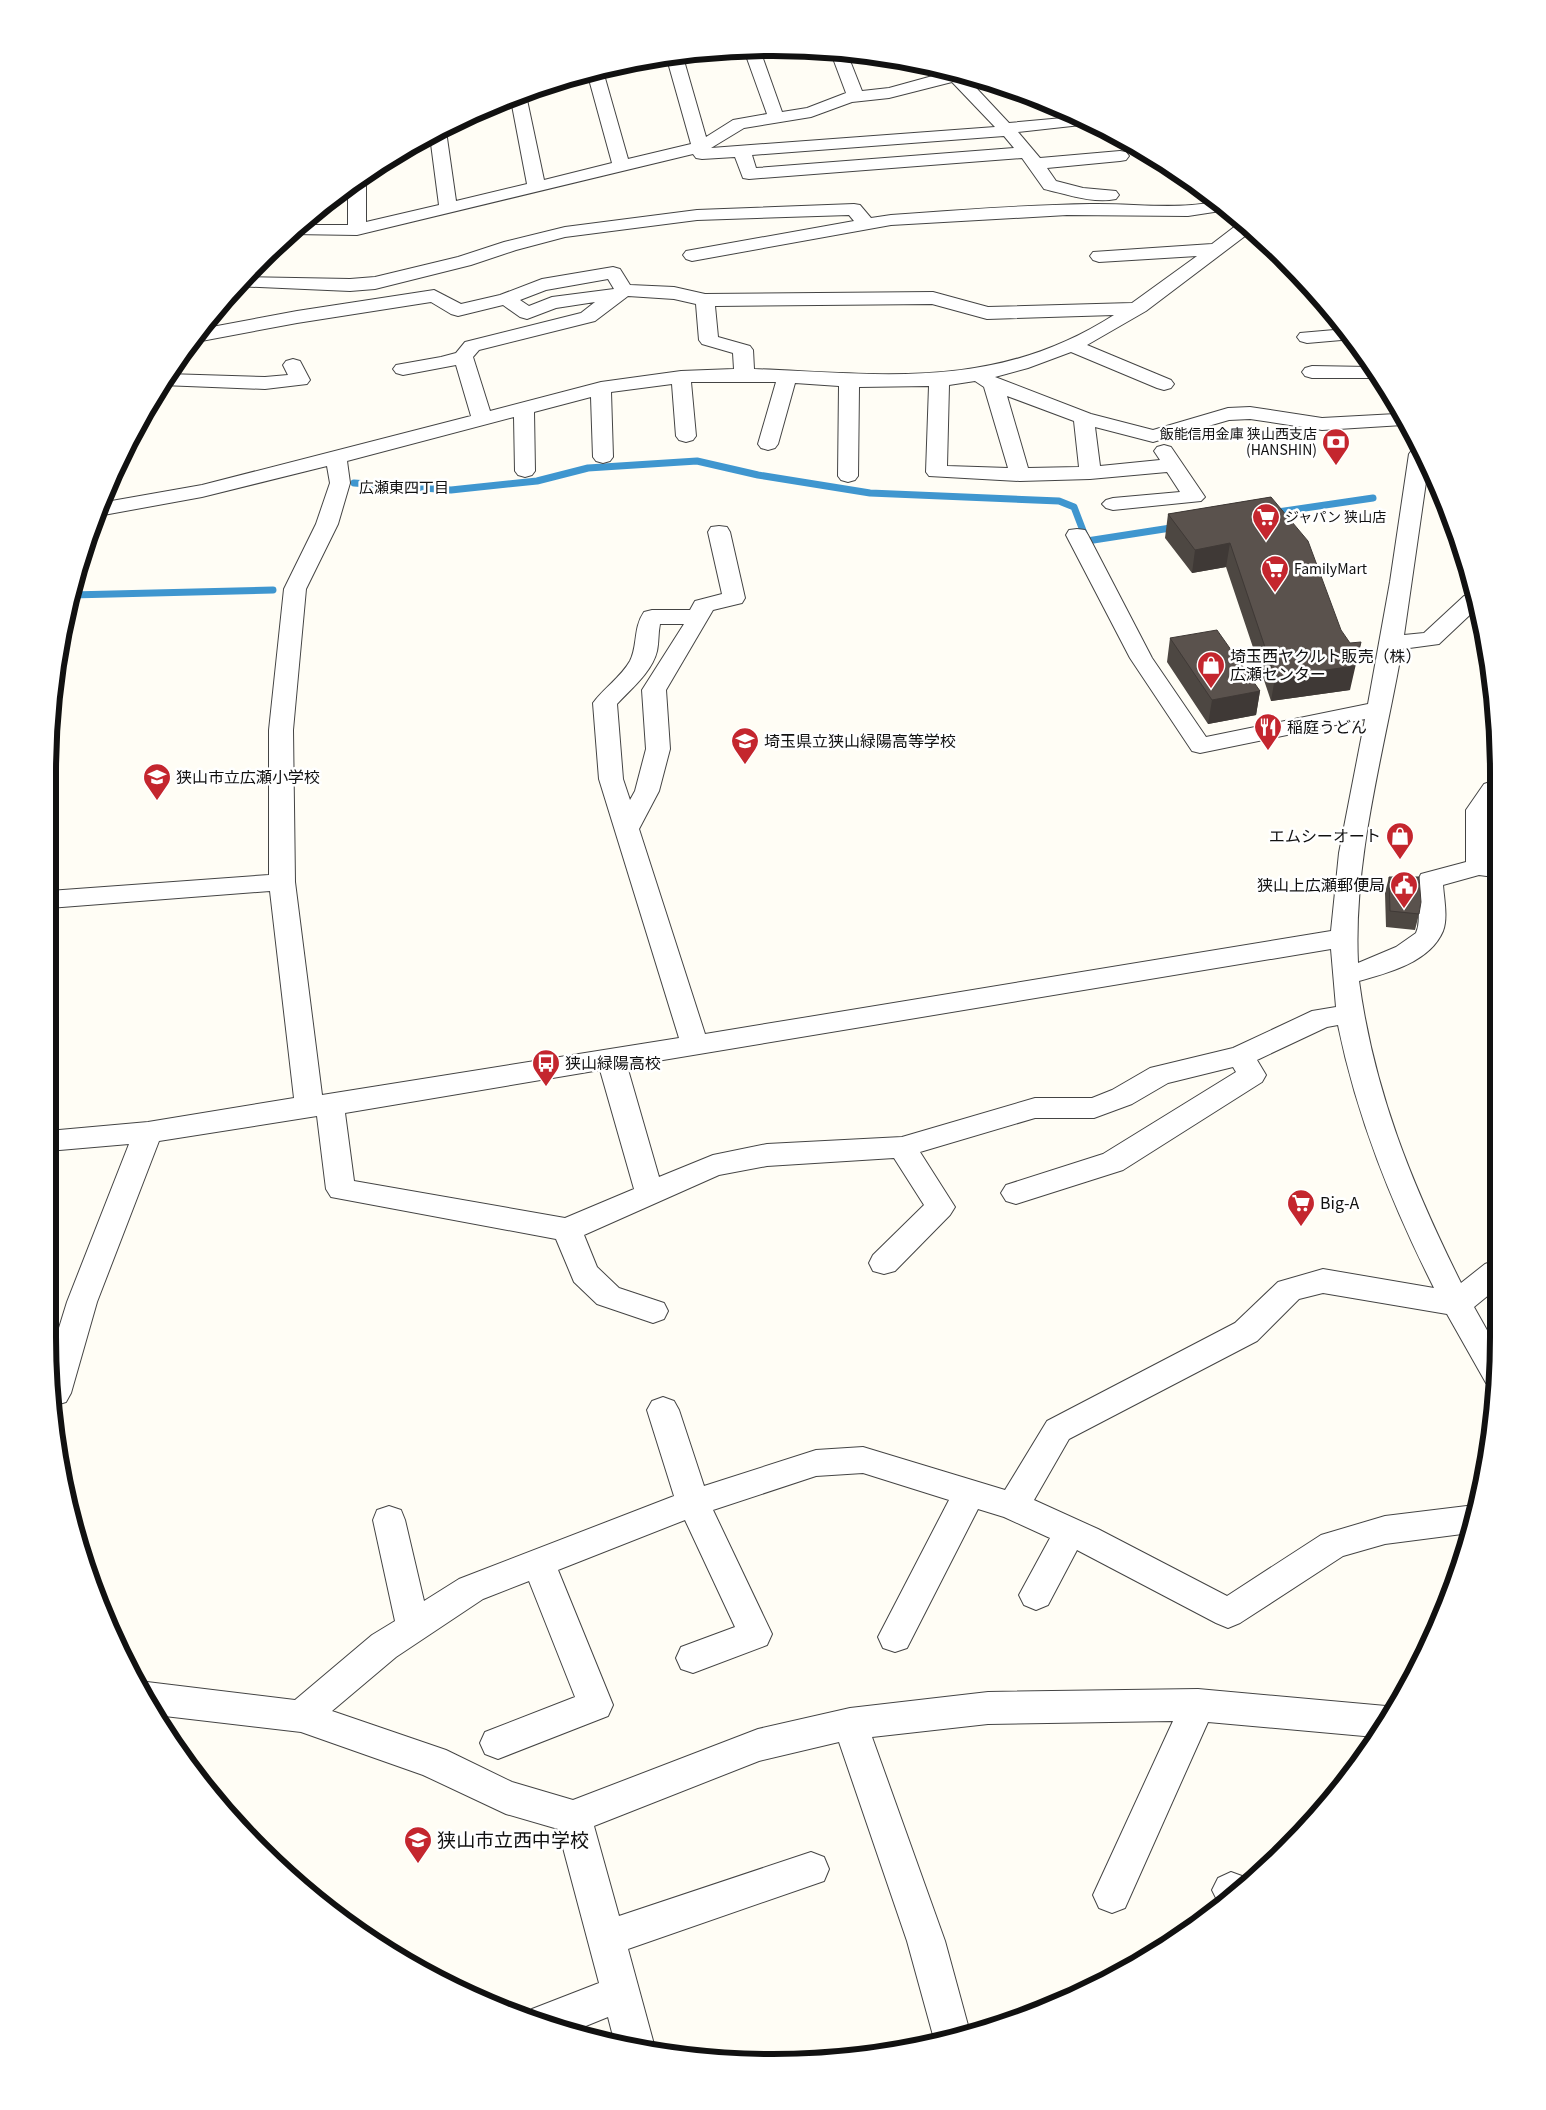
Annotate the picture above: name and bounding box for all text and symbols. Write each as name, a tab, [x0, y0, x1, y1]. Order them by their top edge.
place label: 飯能信用金庫 狭山西支店 (HANSHIN)	[1160, 423, 1317, 459]
bank icon: 飯能信用金庫 狭山西支店 (HANSHIN)	[1321, 427, 1351, 466]
district label: 広瀬東四丁目	[359, 476, 449, 497]
supermarket icon: ジャパン 狭山店	[1251, 502, 1281, 541]
place label: ジャパン 狭山店	[1285, 506, 1386, 526]
supermarket icon: FamilyMart	[1260, 554, 1290, 593]
place label: FamilyMart	[1294, 558, 1368, 578]
place label: 埼玉西ヤクルト販売（株） 広瀬センター	[1230, 643, 1422, 685]
shop icon: 埼玉西ヤクルト販売（株） 広瀬センター	[1196, 650, 1226, 689]
restaurant icon: 稲庭うどん	[1253, 712, 1283, 751]
place label: 稲庭うどん	[1287, 714, 1367, 738]
school or university icon: 埼玉県立狭山緑陽高等学校	[730, 726, 760, 765]
place label: 埼玉県立狭山緑陽高等学校	[764, 728, 956, 752]
school or university icon: 狭山市立広瀬小学校	[142, 762, 172, 801]
place label: 狭山市立広瀬小学校	[176, 764, 320, 788]
shop icon: エムシーオート	[1385, 821, 1415, 860]
place label: エムシーオート	[1269, 823, 1381, 847]
public building icon: 狭山上広瀬郵便局	[1389, 870, 1419, 909]
place label: 狭山上広瀬郵便局	[1257, 872, 1385, 896]
bus stop icon: 狭山緑陽高校	[531, 1048, 561, 1087]
place label: 狭山緑陽高校	[565, 1050, 661, 1074]
supermarket icon: Big-A	[1286, 1188, 1316, 1227]
place label: Big-A	[1320, 1190, 1359, 1214]
school or university icon: 狭山市立西中学校	[403, 1825, 433, 1864]
place label: 狭山市立西中学校	[437, 1825, 589, 1852]

